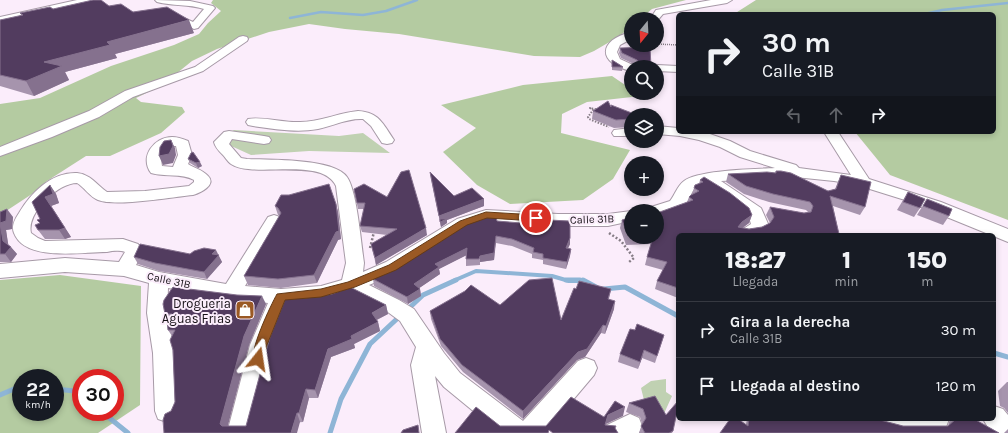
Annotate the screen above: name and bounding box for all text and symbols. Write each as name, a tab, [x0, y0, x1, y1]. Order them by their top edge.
north arrow	[624, 12, 664, 52]
map controls	[624, 12, 664, 244]
text: 30 m	[762, 26, 831, 59]
icon: right	[696, 28, 748, 80]
button: search	[624, 60, 664, 100]
text: Calle 31B	[762, 60, 834, 82]
icon: left	[783, 104, 805, 126]
icon: ahead	[825, 104, 847, 126]
icon: right	[867, 104, 889, 126]
button: layers	[624, 108, 664, 148]
button: +	[624, 156, 664, 196]
pin	[519, 201, 553, 235]
button: −	[624, 204, 664, 244]
icon: arrive	[525, 207, 547, 229]
street label: Calle 31B	[570, 212, 614, 227]
text: 18:27	[725, 246, 786, 274]
text: 1	[842, 246, 851, 274]
text: 150	[907, 246, 947, 274]
street label: Calle 31B	[146, 270, 192, 291]
text: Llegada	[732, 274, 778, 289]
text: min	[835, 274, 858, 289]
text: m	[921, 274, 933, 289]
place label: Drogueria Aguas Frias	[162, 296, 231, 326]
shop icon: Drogueria Aguas Frias	[234, 299, 256, 321]
text: Gira a la derecha	[730, 313, 850, 331]
icon: right	[696, 319, 718, 341]
text: 30 m	[941, 321, 976, 339]
text: Calle 31B	[730, 331, 782, 346]
position arrow	[237, 338, 279, 380]
speed limit sign: 30	[72, 369, 124, 421]
icon: arrive	[696, 375, 718, 397]
text: Llegada al destino	[730, 377, 860, 395]
text: 120 m	[936, 377, 976, 395]
text: 22	[26, 378, 50, 401]
text: km/h	[25, 399, 51, 411]

